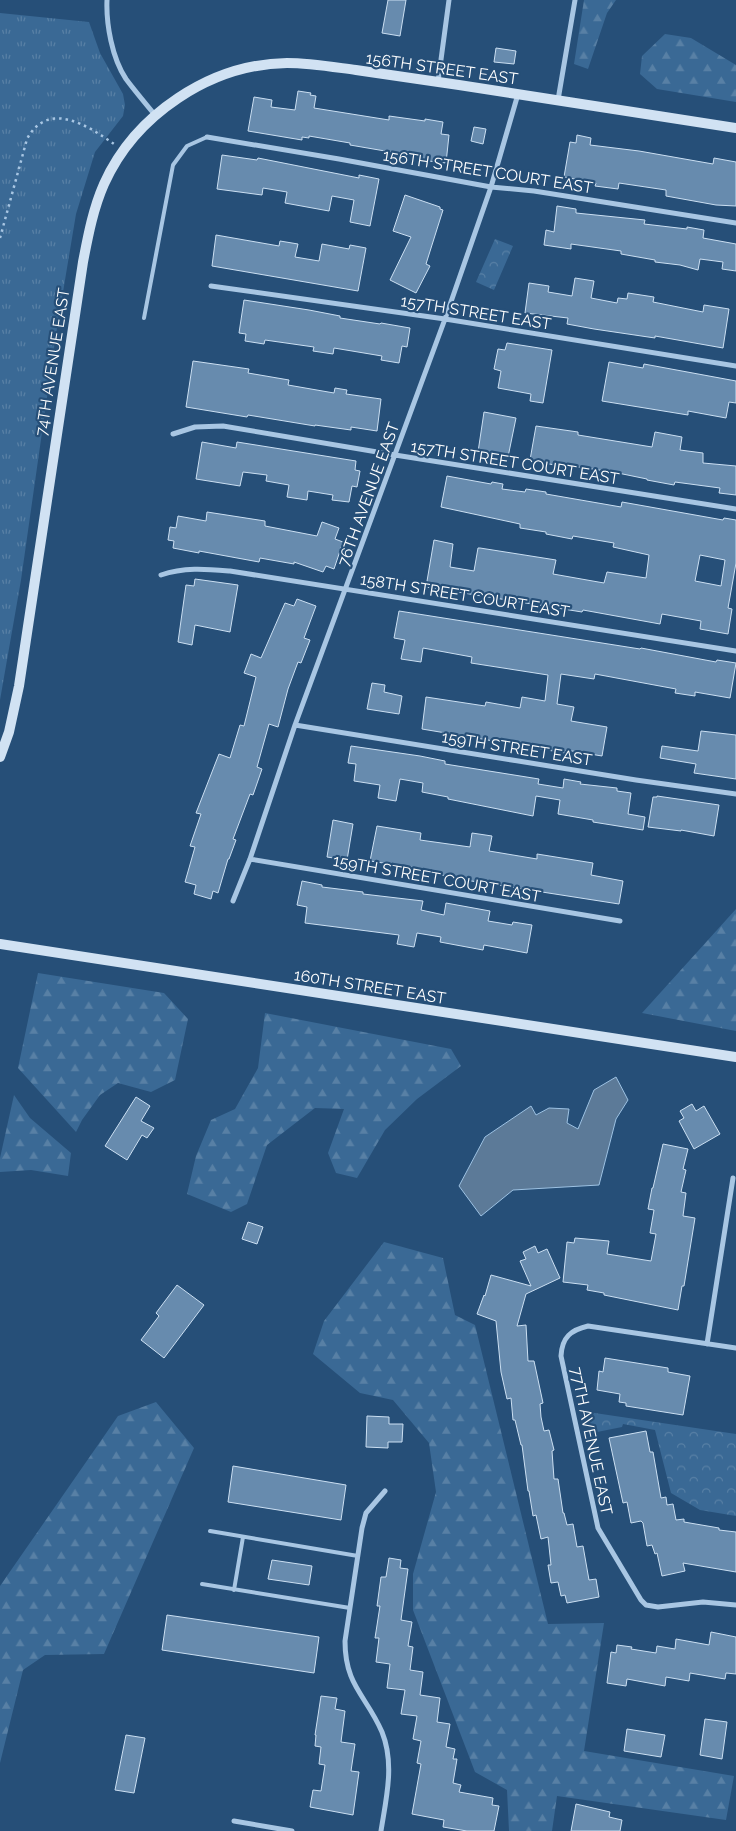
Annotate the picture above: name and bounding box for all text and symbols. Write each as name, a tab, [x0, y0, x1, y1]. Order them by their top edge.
street label: 156TH STREET EAST	[365, 48, 519, 89]
street label: 156TH STREET COURT EAST	[382, 146, 594, 197]
street label: 74TH AVENUE EAST	[31, 287, 74, 437]
street label: 157TH STREET EAST	[399, 291, 553, 334]
street label: 76TH AVENUE EAST	[334, 419, 403, 569]
street label: 157TH STREET COURT EAST	[409, 437, 621, 488]
street label: 158TH STREET COURT EAST	[359, 570, 571, 621]
street label: 159TH STREET EAST	[440, 727, 594, 770]
street label: 159TH STREET COURT EAST	[332, 851, 543, 906]
street label: 160TH STREET EAST	[293, 965, 447, 1008]
street label: 77TH AVENUE EAST	[567, 1365, 617, 1517]

